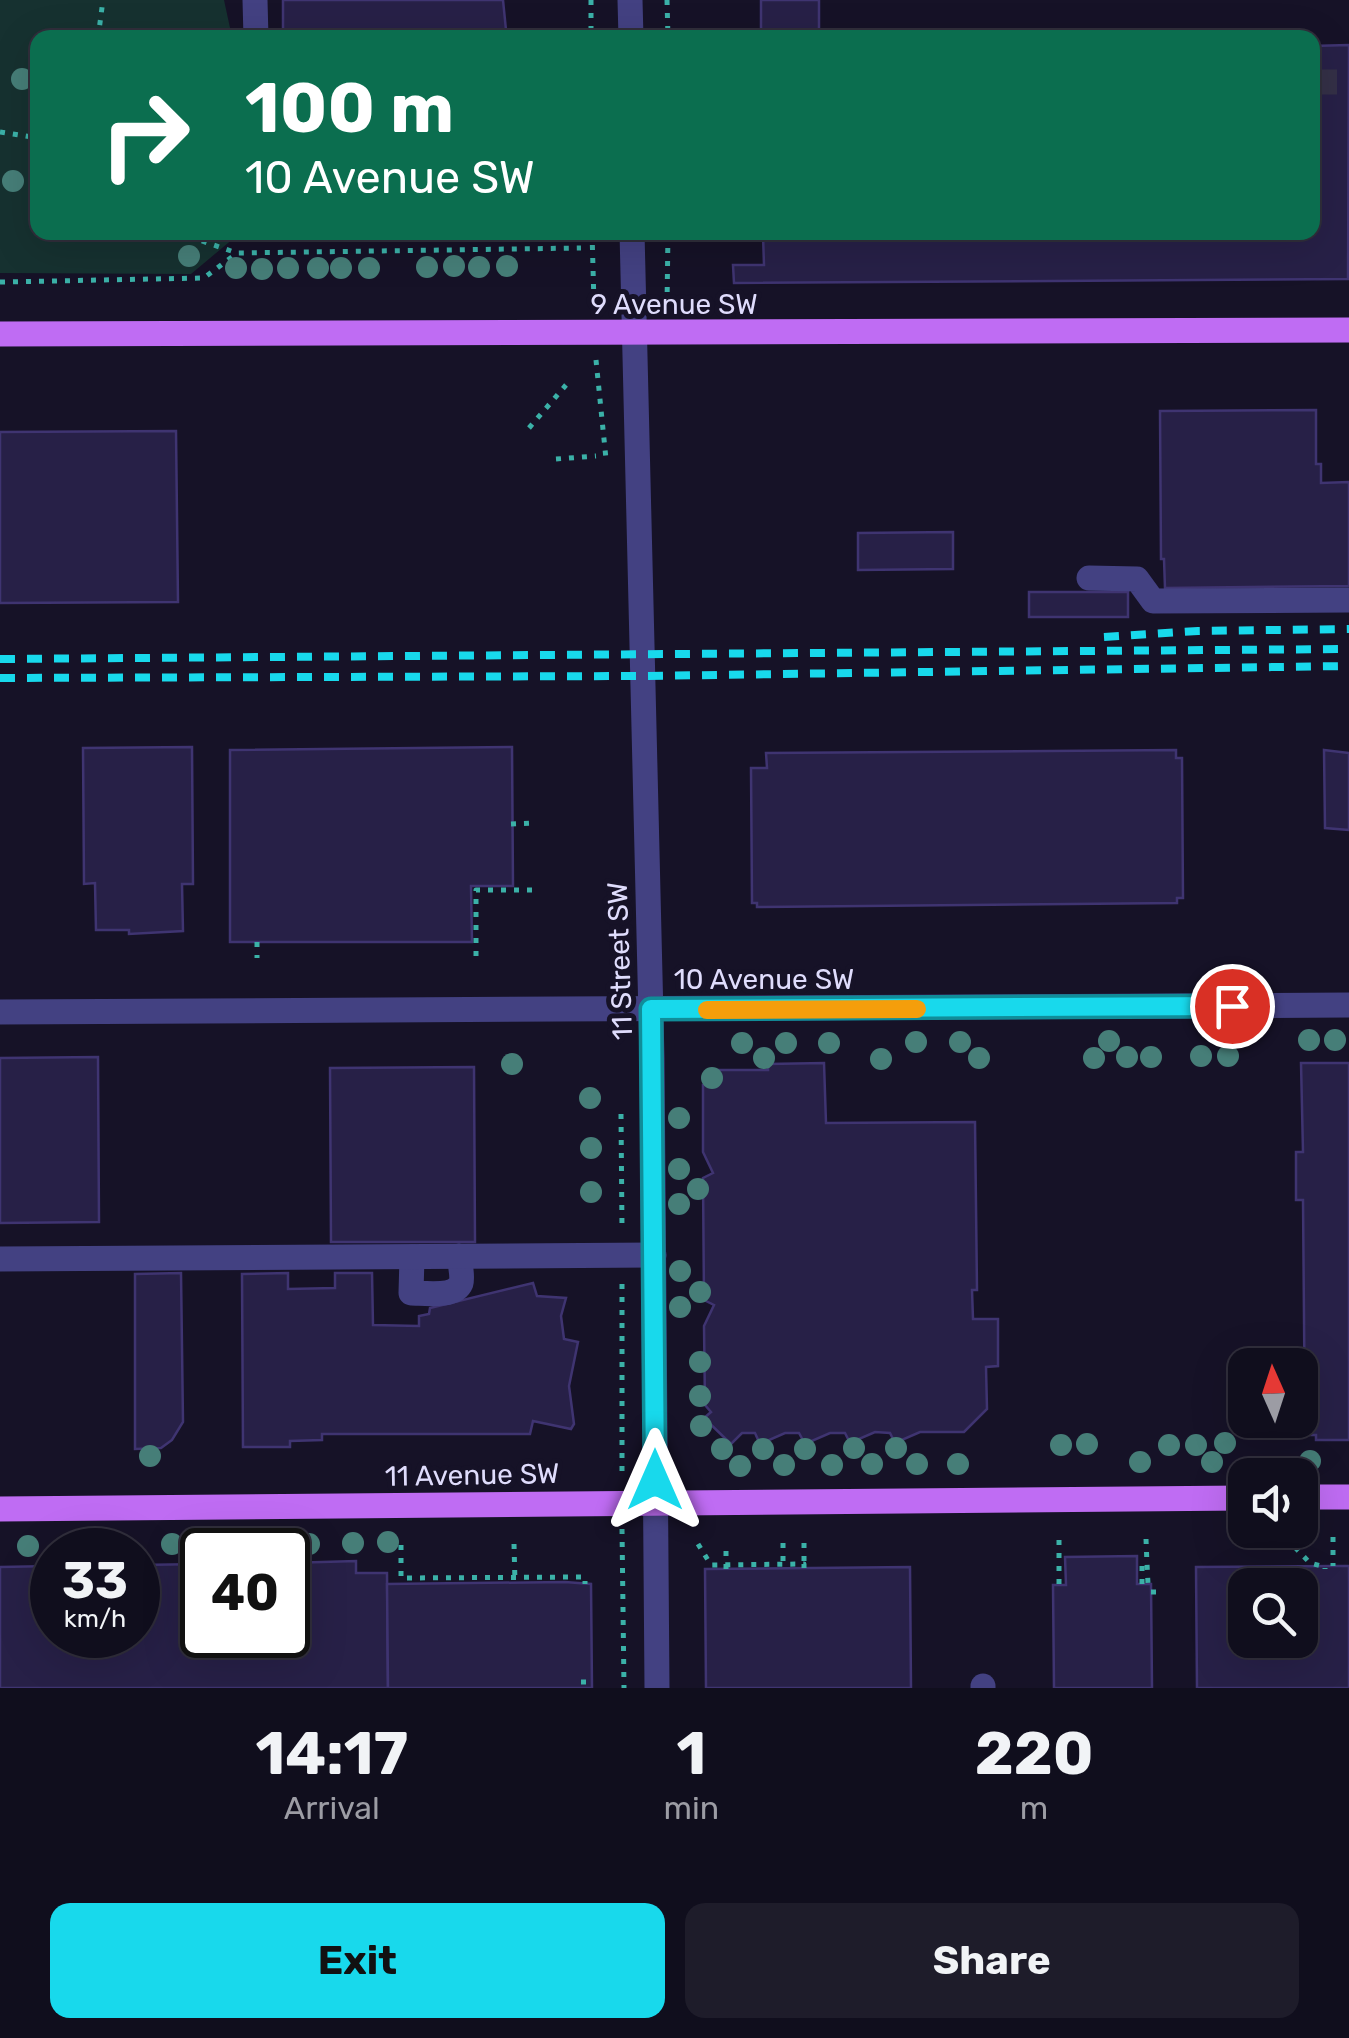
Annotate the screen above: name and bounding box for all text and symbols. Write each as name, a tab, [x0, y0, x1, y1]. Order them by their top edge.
text: 100 m	[245, 67, 454, 150]
icon: right	[80, 70, 210, 200]
text: 10 Avenue SW	[245, 151, 535, 204]
street label: 9 Avenue SW	[590, 288, 758, 321]
street label: 11 Street SW	[601, 881, 639, 1041]
street label: 10 Avenue SW	[674, 963, 854, 996]
pin	[1190, 964, 1275, 1049]
icon: arrive	[1205, 979, 1260, 1034]
north arrow	[1228, 1348, 1318, 1438]
map controls	[1228, 1348, 1318, 1658]
position arrow	[603, 1428, 707, 1532]
street label: 11 Avenue SW	[384, 1457, 560, 1493]
button: sound	[1228, 1458, 1318, 1548]
speed limit sign: 40	[180, 1528, 310, 1658]
text: 33	[62, 1551, 128, 1611]
button: search	[1228, 1568, 1318, 1658]
text: km/h	[64, 1604, 126, 1633]
text: 14:17	[256, 1718, 408, 1789]
text: 1	[676, 1718, 706, 1789]
text: 220	[975, 1718, 1093, 1789]
text: Arrival	[284, 1789, 380, 1827]
text: min	[664, 1789, 719, 1827]
text: m	[1020, 1789, 1048, 1827]
button: Exit	[50, 1903, 665, 2018]
button: Share	[685, 1903, 1299, 2018]

